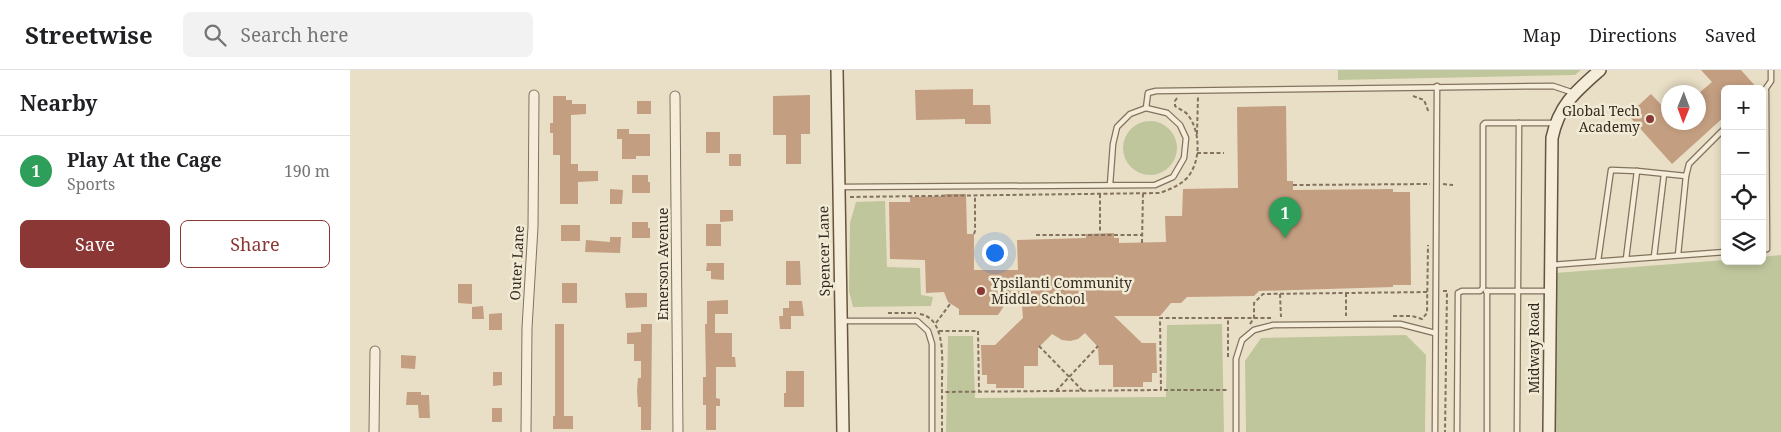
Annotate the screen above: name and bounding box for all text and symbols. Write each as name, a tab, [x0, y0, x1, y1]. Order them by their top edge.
search box	[183, 12, 533, 57]
text: Streetwise	[25, 18, 153, 51]
icon: search	[201, 21, 229, 49]
text: Search here	[241, 22, 348, 48]
text: Map	[1523, 23, 1561, 47]
text: Directions	[1589, 23, 1677, 47]
text: Saved	[1705, 23, 1756, 47]
north arrow	[1661, 85, 1706, 130]
map controls	[1721, 85, 1766, 265]
button: +	[1721, 85, 1766, 130]
text: Nearby	[20, 89, 98, 117]
place label: Global Tech Academy	[1562, 101, 1640, 136]
marker: Global Tech Academy	[1644, 113, 1656, 125]
button: −	[1721, 130, 1766, 175]
text: Play At the Cage	[67, 147, 222, 173]
text: 1	[31, 160, 41, 182]
text: 190 m	[284, 160, 330, 182]
text: Sports	[67, 173, 115, 195]
button: locate	[1721, 175, 1766, 220]
pin: 1	[1269, 197, 1301, 238]
street label: Spencer Lane	[813, 206, 834, 296]
street label: Emerson Avenue	[653, 207, 672, 321]
button: Save	[20, 220, 170, 268]
button: Share	[180, 220, 330, 268]
button: layers	[1721, 220, 1766, 265]
street label: Outer Lane	[505, 225, 528, 301]
your location	[982, 240, 1008, 266]
place label: Ypsilanti Community Middle School	[990, 273, 1132, 308]
marker: Ypsilanti Community Middle School	[975, 285, 987, 297]
street label: Midway Road	[1524, 302, 1543, 394]

